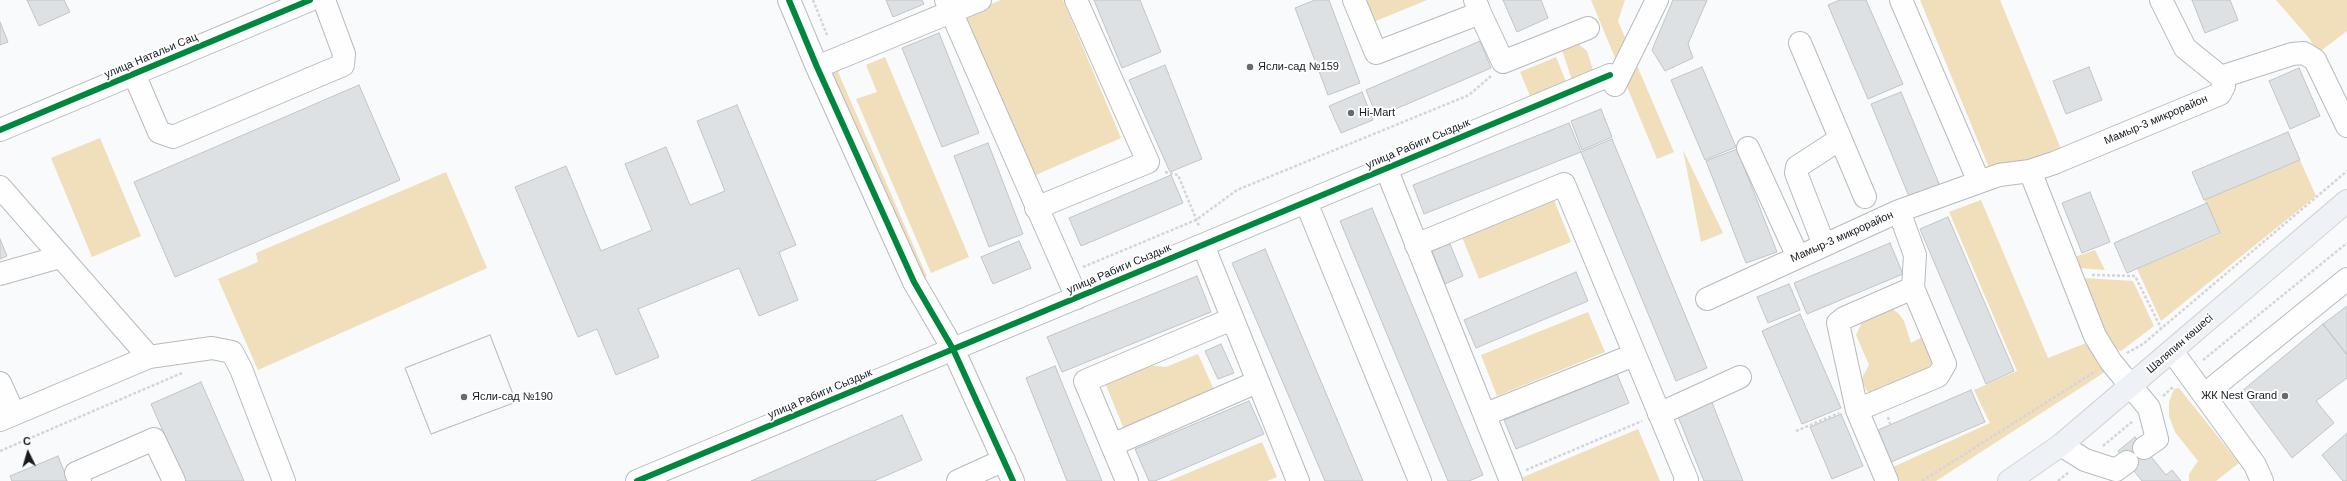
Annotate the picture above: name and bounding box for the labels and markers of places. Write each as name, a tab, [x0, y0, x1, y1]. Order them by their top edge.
place label: Ясли-сад №159	[1258, 60, 1339, 74]
marker: Ясли-сад №159	[1245, 62, 1255, 72]
place label: Hi-Mart	[1359, 106, 1395, 120]
marker: Hi-Mart	[1346, 108, 1356, 118]
place label: ЖК Nest Grand	[2201, 389, 2277, 403]
place label: Ясли-сад №190	[472, 390, 553, 404]
marker: ЖК Nest Grand	[2280, 391, 2290, 401]
marker: Ясли-сад №190	[459, 392, 469, 402]

